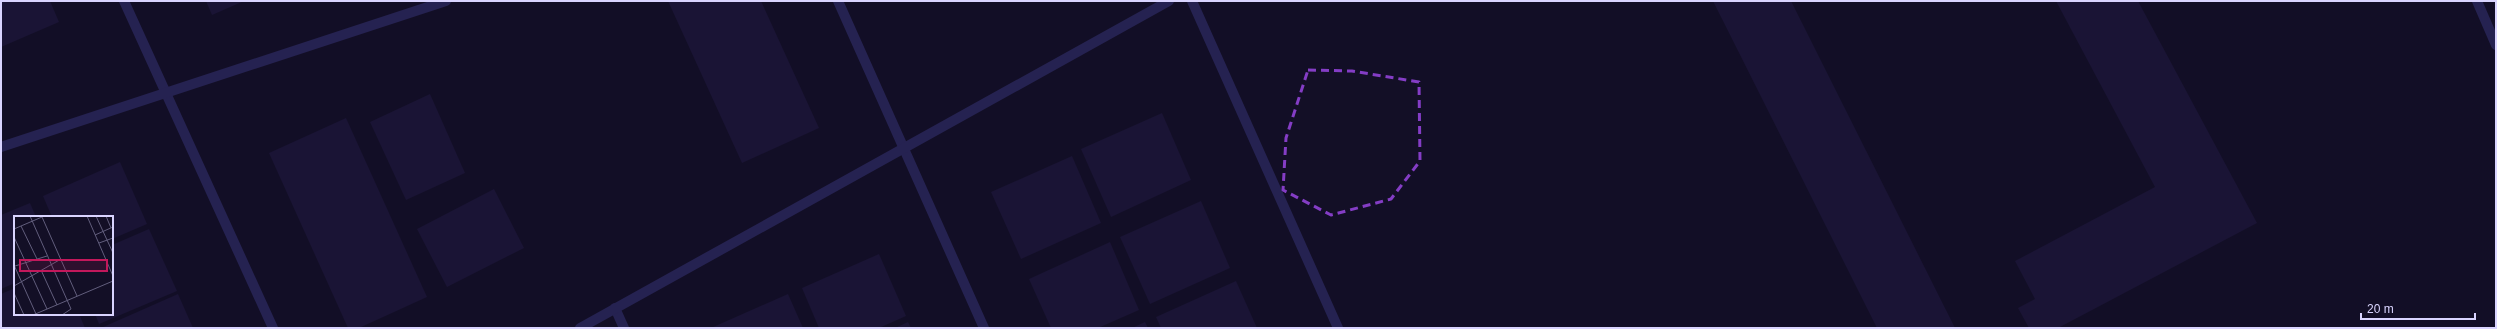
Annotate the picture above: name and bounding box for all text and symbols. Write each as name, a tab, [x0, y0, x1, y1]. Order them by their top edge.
inset map	[14, 216, 113, 315]
scale bar	[2361, 295, 2475, 321]
text: 20 m	[2367, 302, 2394, 316]

